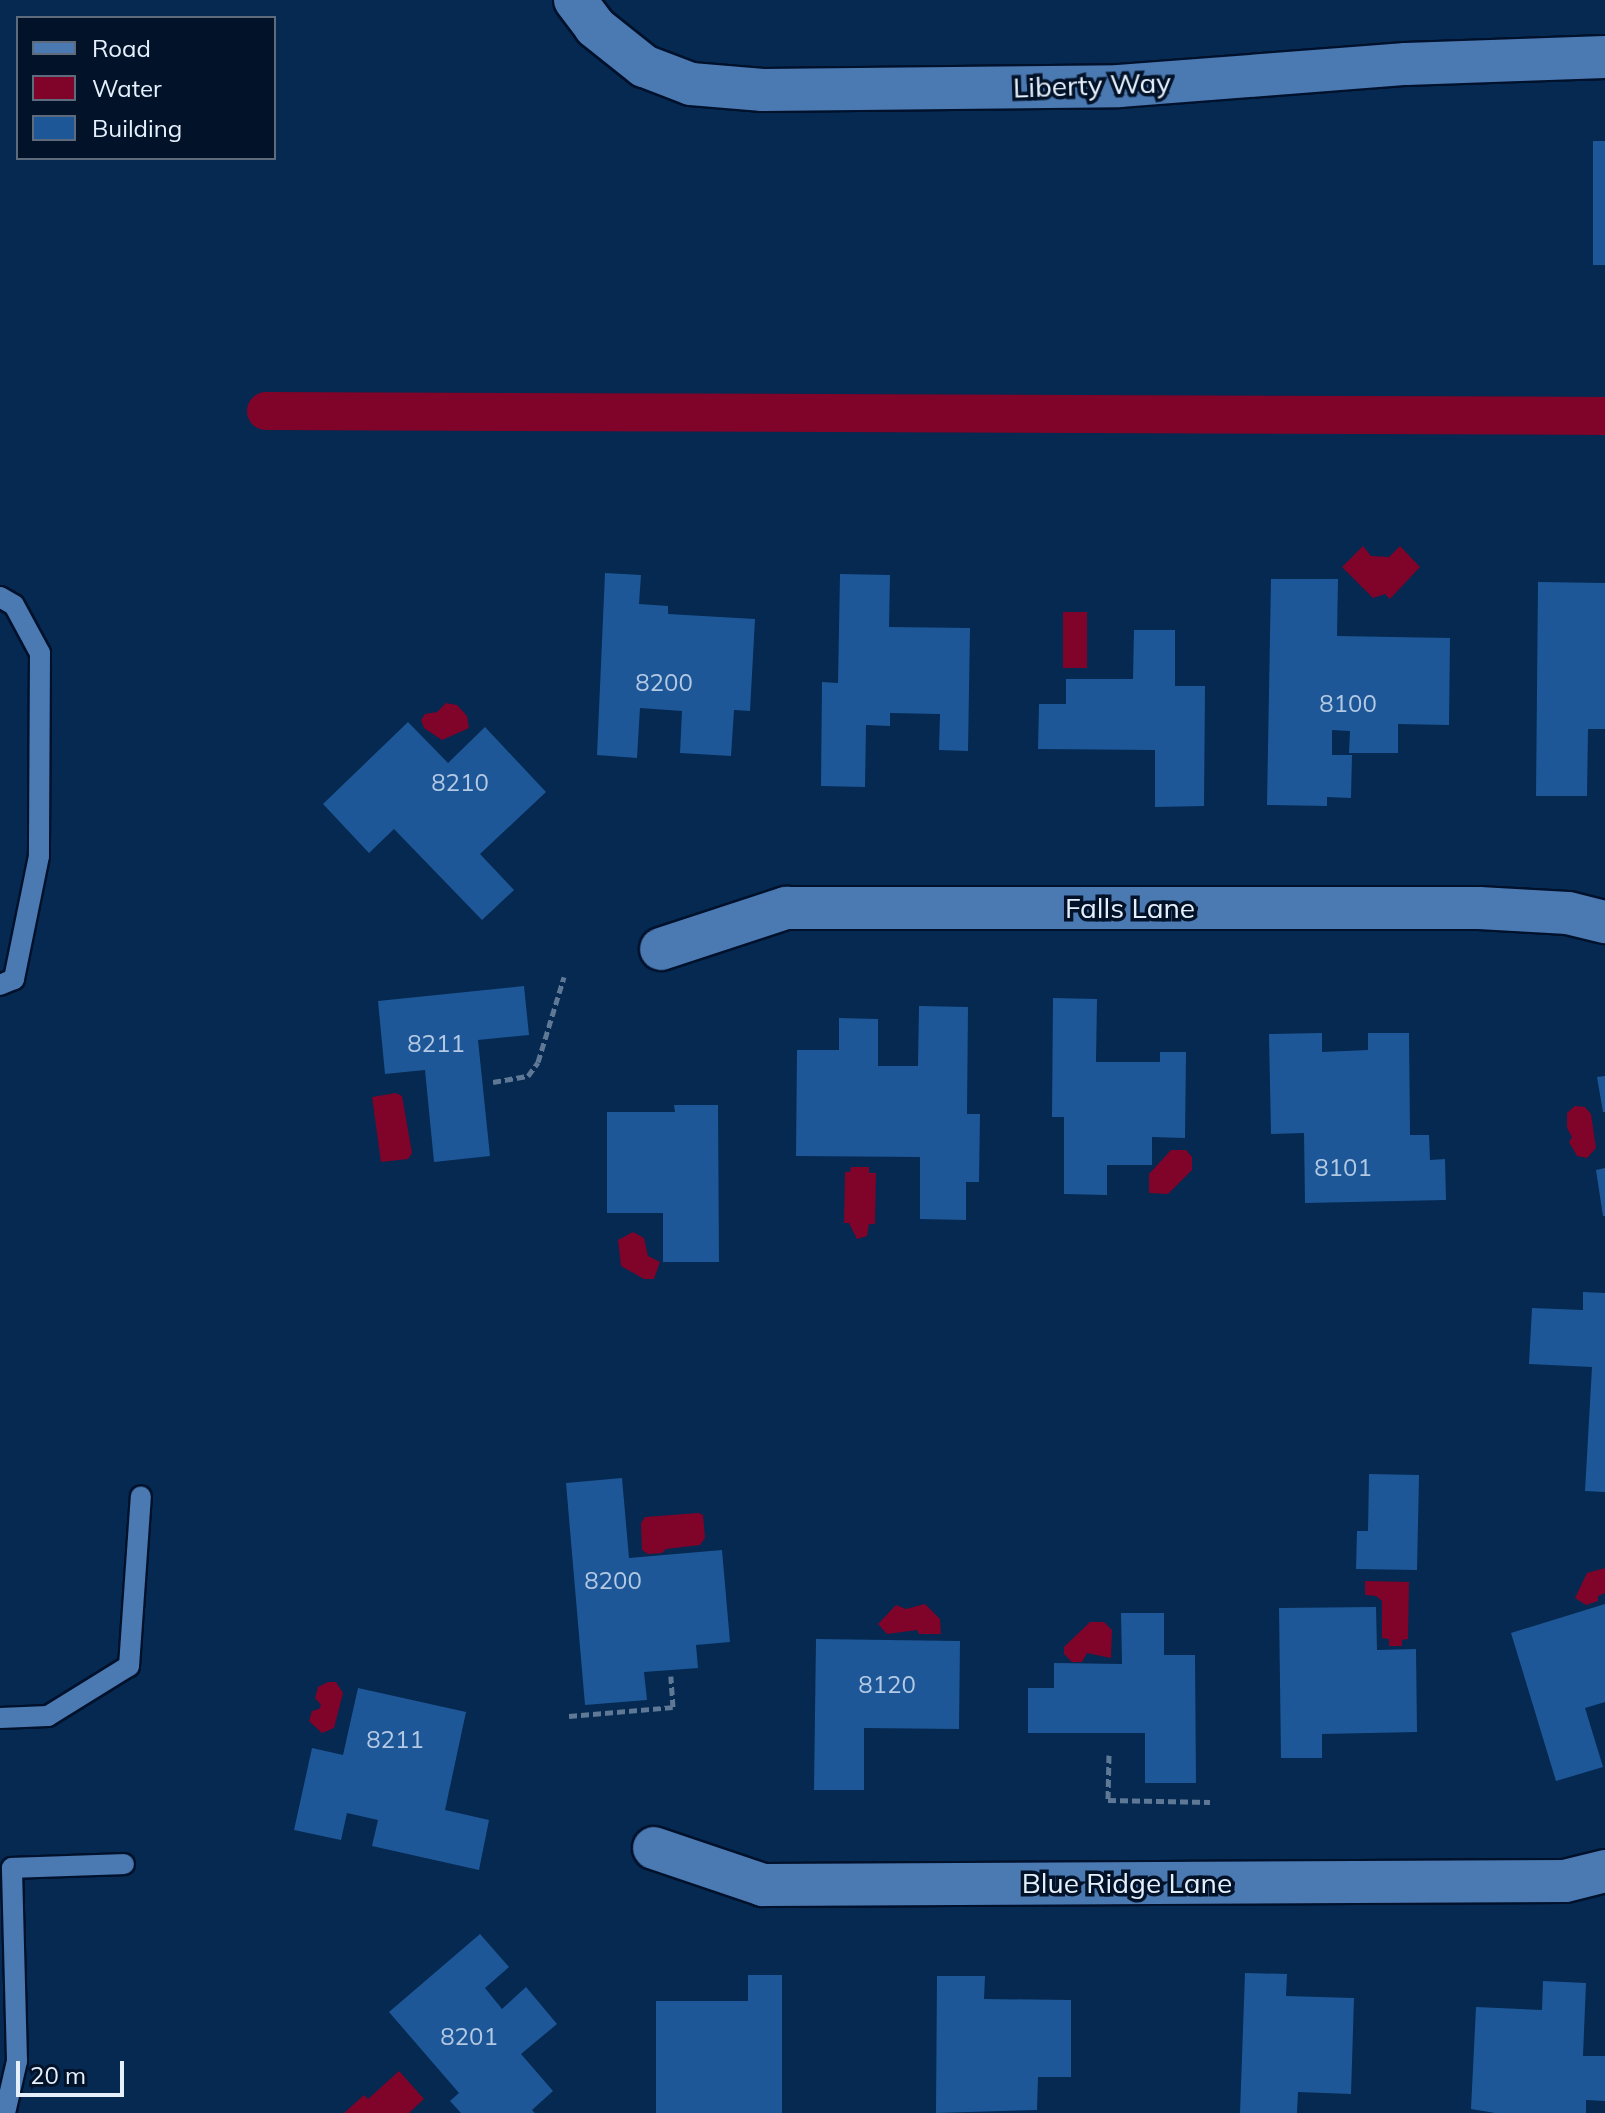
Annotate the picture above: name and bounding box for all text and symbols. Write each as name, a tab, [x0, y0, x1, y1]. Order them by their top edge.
legend	[16, 16, 276, 160]
text: Road	[92, 33, 151, 63]
street label: Liberty Way	[1012, 65, 1172, 105]
text: Water	[92, 73, 162, 103]
text: Building	[92, 113, 182, 143]
house number: 8200	[635, 669, 693, 697]
house number: 8100	[1319, 690, 1377, 718]
house number: 8210	[431, 769, 489, 797]
street label: Falls Lane	[1065, 891, 1195, 925]
house number: 8211	[407, 1030, 465, 1058]
house number: 8101	[1314, 1154, 1372, 1182]
house number: 8200	[584, 1567, 642, 1595]
house number: 8120	[858, 1671, 916, 1699]
house number: 8211	[366, 1726, 424, 1754]
street label: Blue Ridge Lane	[1022, 1866, 1232, 1900]
house number: 8201	[440, 2023, 498, 2051]
scale bar	[20, 2045, 128, 2095]
text: 20 m	[30, 2060, 86, 2090]

